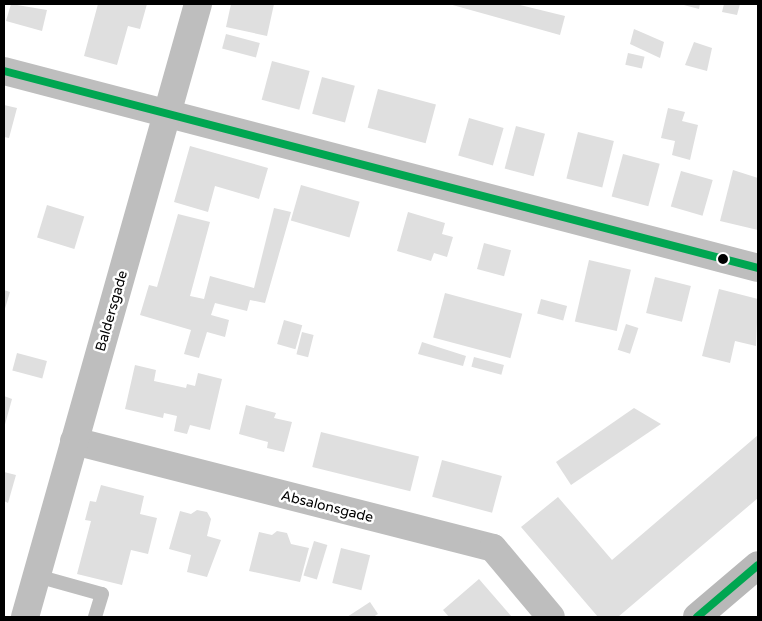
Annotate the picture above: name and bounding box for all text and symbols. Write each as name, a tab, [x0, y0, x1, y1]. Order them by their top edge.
unlabelled marker	[718, 254, 728, 264]
street label: Baldersgade	[92, 269, 132, 353]
street label: Absalonsgade	[279, 487, 375, 527]

